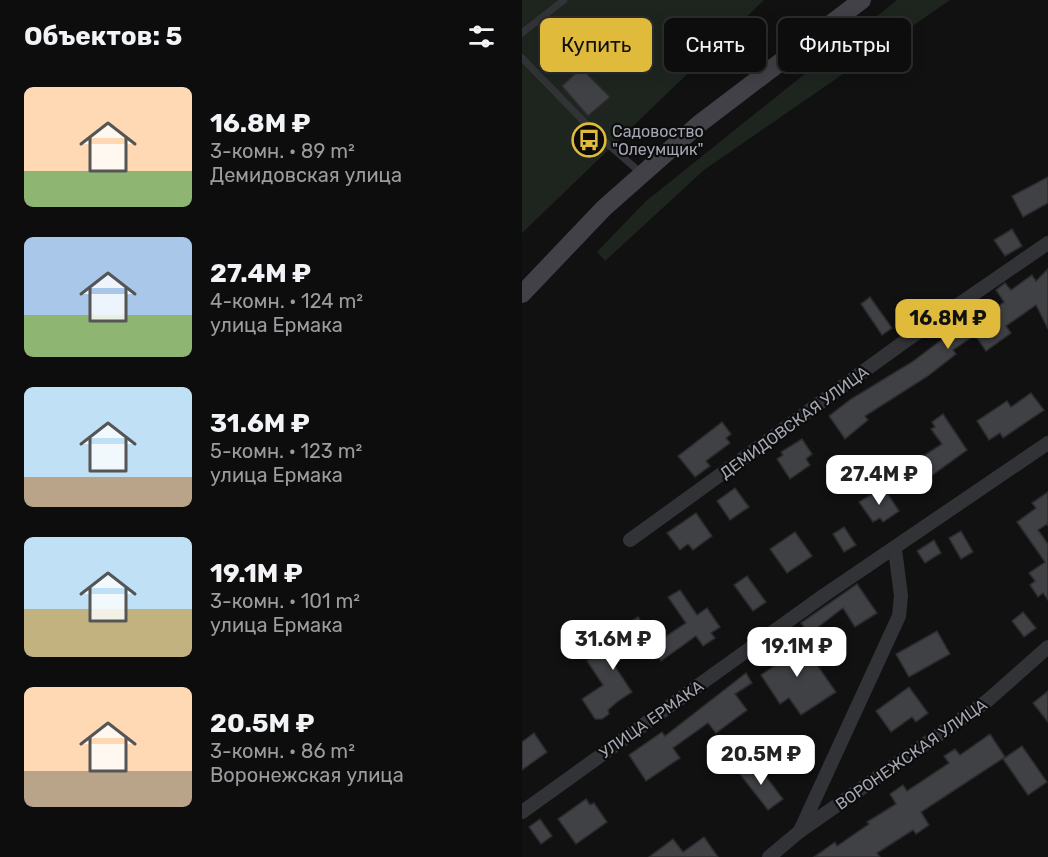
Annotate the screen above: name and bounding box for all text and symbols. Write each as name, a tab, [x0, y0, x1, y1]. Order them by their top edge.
chip: Купить	[540, 18, 652, 72]
chip: Снять	[664, 18, 766, 72]
chip: Фильтры	[778, 18, 911, 72]
icon: filters	[465, 20, 498, 53]
text: Объектов: 5	[24, 21, 182, 52]
text: 16.8M ₽	[210, 108, 311, 139]
icon: home	[72, 111, 144, 183]
bus stop icon: Садовоство "Олеумщик"	[571, 122, 607, 158]
place label: Садовоство "Олеумщик"	[612, 122, 704, 159]
text: 3-комн. · 89 m²	[210, 139, 355, 163]
text: Демидовская улица	[210, 163, 402, 187]
text: 27.4M ₽	[210, 258, 311, 289]
icon: home	[72, 261, 144, 333]
text: 4-комн. · 124 m²	[210, 289, 363, 313]
pin: 16.8M ₽	[893, 299, 1003, 350]
text: 16.8M ₽	[909, 306, 987, 330]
text: улица Ермака	[210, 313, 343, 337]
street label: ДЕМИДОВСКАЯ УЛИЦА	[716, 362, 873, 483]
text: 31.6M ₽	[210, 408, 310, 439]
icon: home	[72, 411, 144, 483]
text: 5-комн. · 123 m²	[210, 439, 362, 463]
pin: 27.4M ₽	[824, 455, 934, 506]
text: 27.4M ₽	[840, 462, 918, 486]
text: улица Ермака	[210, 463, 343, 487]
text: 19.1M ₽	[210, 558, 303, 589]
icon: home	[72, 561, 144, 633]
text: 3-комн. · 101 m²	[210, 589, 360, 613]
text: улица Ермака	[210, 613, 343, 637]
pin: 31.6M ₽	[558, 620, 668, 671]
text: 31.6M ₽	[575, 627, 651, 651]
pin: 19.1M ₽	[742, 627, 852, 678]
text: 19.1M ₽	[761, 634, 833, 658]
street label: УЛИЦА ЕРМАКА	[596, 676, 707, 762]
street label: ВОРОНЕЖСКАЯ УЛИЦА	[832, 695, 991, 814]
text: 20.5M ₽	[210, 708, 314, 739]
icon: home	[72, 711, 144, 783]
pin: 20.5M ₽	[706, 735, 816, 786]
text: 3-комн. · 86 m²	[210, 739, 355, 763]
text: 20.5M ₽	[721, 742, 801, 766]
text: Воронежская улица	[210, 763, 404, 787]

